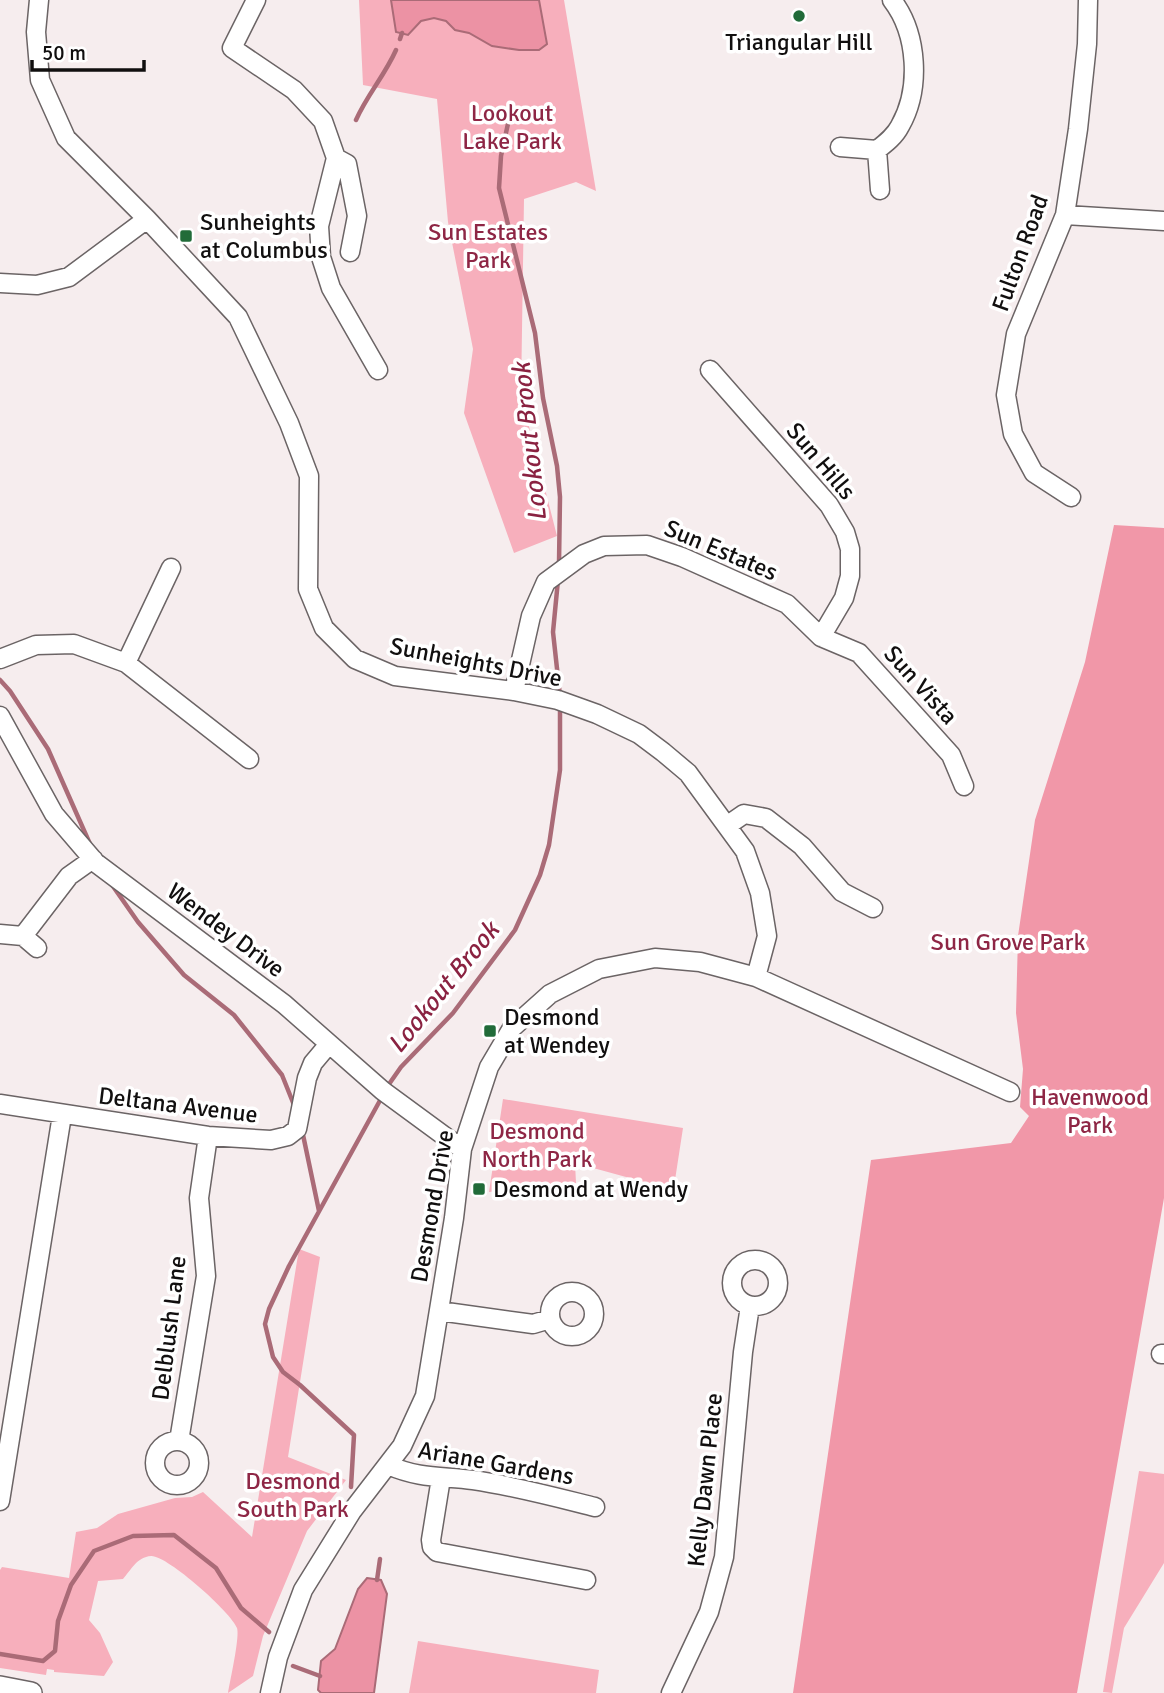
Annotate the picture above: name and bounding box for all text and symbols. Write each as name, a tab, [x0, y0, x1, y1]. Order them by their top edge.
marker: Triangular Hill	[791, 8, 807, 24]
place label: Triangular Hill	[725, 27, 873, 57]
scale bar	[32, 28, 144, 72]
text: 50 m	[42, 40, 86, 66]
park label: Lookout Lake Park	[462, 98, 562, 156]
street label: Fulton Road	[985, 191, 1055, 315]
place label: Sunheights at Columbus	[200, 207, 328, 265]
park label: Sun Estates Park	[428, 217, 548, 275]
marker: Sunheights at Columbus	[178, 228, 194, 244]
water label: Lookout Brook	[506, 359, 554, 523]
street label: Sun Hills	[780, 416, 862, 506]
street label: Sun Estates	[660, 513, 782, 587]
street label: Sunheights Drive	[387, 631, 565, 693]
street label: Sun Vista	[878, 639, 964, 731]
street label: Wendey Drive	[161, 876, 291, 984]
water label: Lookout Brook	[381, 914, 508, 1060]
park label: Sun Grove Park	[931, 927, 1085, 957]
place label: Desmond at Wendey	[504, 1002, 610, 1060]
marker: Desmond at Wendey	[482, 1023, 498, 1039]
street label: Deltana Avenue	[97, 1080, 259, 1130]
park label: Havenwood Park	[1031, 1082, 1149, 1140]
park label: Desmond North Park	[482, 1116, 593, 1174]
street label: Desmond Drive	[404, 1127, 460, 1285]
place label: Desmond at Wendy	[493, 1174, 688, 1204]
marker: Desmond at Wendy	[471, 1181, 487, 1197]
street label: Delblush Lane	[145, 1254, 193, 1402]
street label: Kelly Dawn Place	[681, 1391, 729, 1569]
street label: Ariane Gardens	[416, 1435, 576, 1491]
park label: Desmond South Park	[237, 1466, 349, 1524]

